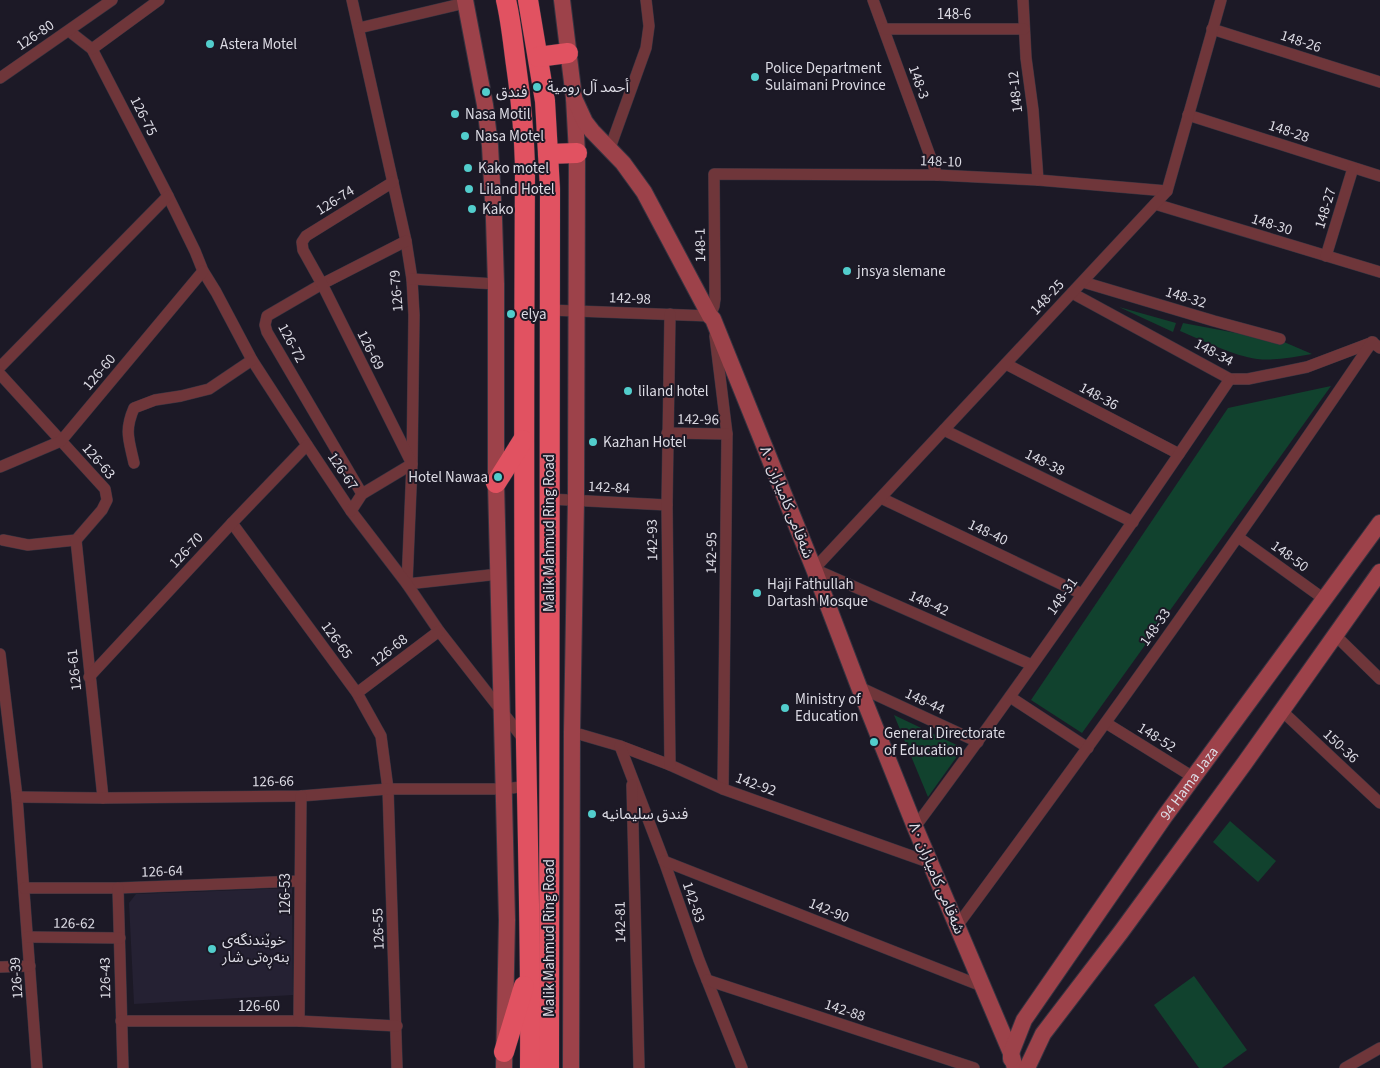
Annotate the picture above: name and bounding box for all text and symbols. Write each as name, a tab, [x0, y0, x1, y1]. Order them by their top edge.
street label: 148-6	[937, 4, 971, 25]
street label: 126-80	[12, 15, 59, 56]
street label: 148-26	[1278, 25, 1324, 58]
place label: Astera Motel	[220, 34, 297, 55]
marker: Astera Motel	[204, 38, 216, 50]
place label: Police Department Sulaimani Province	[765, 58, 886, 96]
street label: 148-3	[903, 62, 934, 102]
street label: 148-12	[1003, 70, 1028, 114]
marker: Police Department Sulaimani Province	[749, 71, 761, 83]
place label: أحمد آل رومية	[547, 77, 629, 98]
marker: أحمد آل رومية	[531, 81, 543, 93]
place label: فندق	[496, 82, 528, 103]
marker: فندق	[480, 86, 492, 98]
street label: 126-75	[125, 93, 162, 140]
place label: Nasa Motil	[465, 104, 531, 125]
marker: Nasa Motil	[449, 108, 461, 120]
street label: 148-28	[1266, 115, 1312, 148]
place label: Nasa Motel	[475, 126, 544, 147]
marker: Nasa Motel	[459, 130, 471, 142]
street label: 148-10	[920, 150, 962, 173]
place label: Kako motel	[478, 158, 549, 179]
marker: Kako motel	[462, 162, 474, 174]
place label: Liland Hotel	[479, 179, 555, 200]
street label: 126-74	[312, 180, 359, 220]
marker: Liland Hotel	[463, 183, 475, 195]
street label: 148-27	[1309, 185, 1342, 231]
place label: Kako	[482, 199, 514, 220]
marker: Kako	[466, 203, 478, 215]
street label: 148-30	[1249, 208, 1295, 241]
street label: 148-1	[690, 228, 711, 262]
place label: jnsya slemane	[856, 261, 946, 282]
marker: jnsya slemane	[841, 265, 853, 277]
street label: 126-79	[384, 269, 409, 313]
street label: 148-25	[1025, 275, 1069, 320]
street label: 148-32	[1163, 281, 1209, 314]
street label: 142-98	[609, 287, 651, 310]
place label: elya	[521, 304, 547, 325]
marker: elya	[505, 308, 517, 320]
street label: 126-72	[272, 320, 311, 367]
street label: 126-69	[352, 327, 389, 374]
street label: 148-34	[1190, 333, 1238, 372]
street label: 126-60	[78, 350, 121, 395]
street label: 148-36	[1075, 377, 1122, 416]
place label: liland hotel	[638, 381, 709, 402]
marker: liland hotel	[622, 385, 634, 397]
street label: 142-96	[677, 409, 719, 430]
place label: Kazhan Hotel	[603, 432, 687, 453]
marker: Kazhan Hotel	[587, 436, 599, 448]
street label: 126-63	[77, 439, 120, 484]
street label: شەقامی کامیاران ٨٠	[754, 443, 819, 562]
street label: 148-38	[1021, 444, 1068, 481]
street label: 126-67	[322, 448, 363, 495]
street label: Malik Mahmud Ring Road	[539, 454, 560, 612]
place label: Hotel Nawaa	[408, 467, 488, 488]
marker: Hotel Nawaa	[492, 471, 504, 483]
street label: 142-84	[587, 476, 631, 499]
street label: 148-40	[964, 514, 1011, 551]
street label: 142-93	[642, 519, 663, 561]
street label: 126-70	[164, 528, 208, 573]
street label: 142-95	[701, 532, 722, 574]
street label: 148-50	[1267, 536, 1313, 577]
street label: 148-31	[1042, 573, 1083, 619]
place label: Haji Fathullah Dartash Mosque	[767, 574, 868, 612]
street label: 148-42	[905, 585, 952, 622]
marker: Haji Fathullah Dartash Mosque	[751, 587, 763, 599]
street label: 148-33	[1135, 604, 1176, 650]
street label: 126-65	[316, 617, 357, 663]
street label: 126-68	[366, 629, 412, 672]
street label: 126-61	[62, 648, 87, 692]
street label: 148-44	[901, 683, 949, 720]
place label: Ministry of Education	[795, 689, 861, 727]
marker: Ministry of Education	[779, 702, 791, 714]
street label: 148-52	[1133, 717, 1180, 757]
place label: General Directorate of Education	[884, 723, 1005, 761]
street label: 150-36	[1318, 724, 1363, 768]
marker: General Directorate of Education	[868, 736, 880, 748]
street label: 94 Hama Jaza	[1155, 742, 1223, 825]
street label: 142-92	[733, 767, 779, 802]
street label: 126-66	[252, 771, 294, 792]
place label: فندق سليمانيه	[602, 804, 689, 825]
marker: فندق سليمانيه	[586, 808, 598, 820]
street label: شەقامی کامیاران ٨٠	[904, 819, 970, 938]
street label: Malik Mahmud Ring Road	[539, 859, 560, 1017]
street label: 126-64	[141, 860, 184, 883]
street label: 126-53	[275, 873, 296, 915]
street label: 142-83	[677, 879, 710, 925]
street label: 142-90	[805, 893, 852, 928]
street label: 142-81	[610, 901, 631, 943]
street label: 126-55	[367, 908, 390, 950]
street label: 126-62	[53, 913, 95, 934]
place label: خوێندنگەی بنەڕەتی شار	[221, 930, 290, 969]
marker: خوێندنگەی بنەڕەتی شار	[206, 943, 218, 955]
street label: 126-39	[5, 956, 28, 1000]
street label: 126-43	[95, 957, 116, 999]
street label: 142-88	[822, 994, 868, 1027]
street label: 126-60	[238, 996, 280, 1017]

